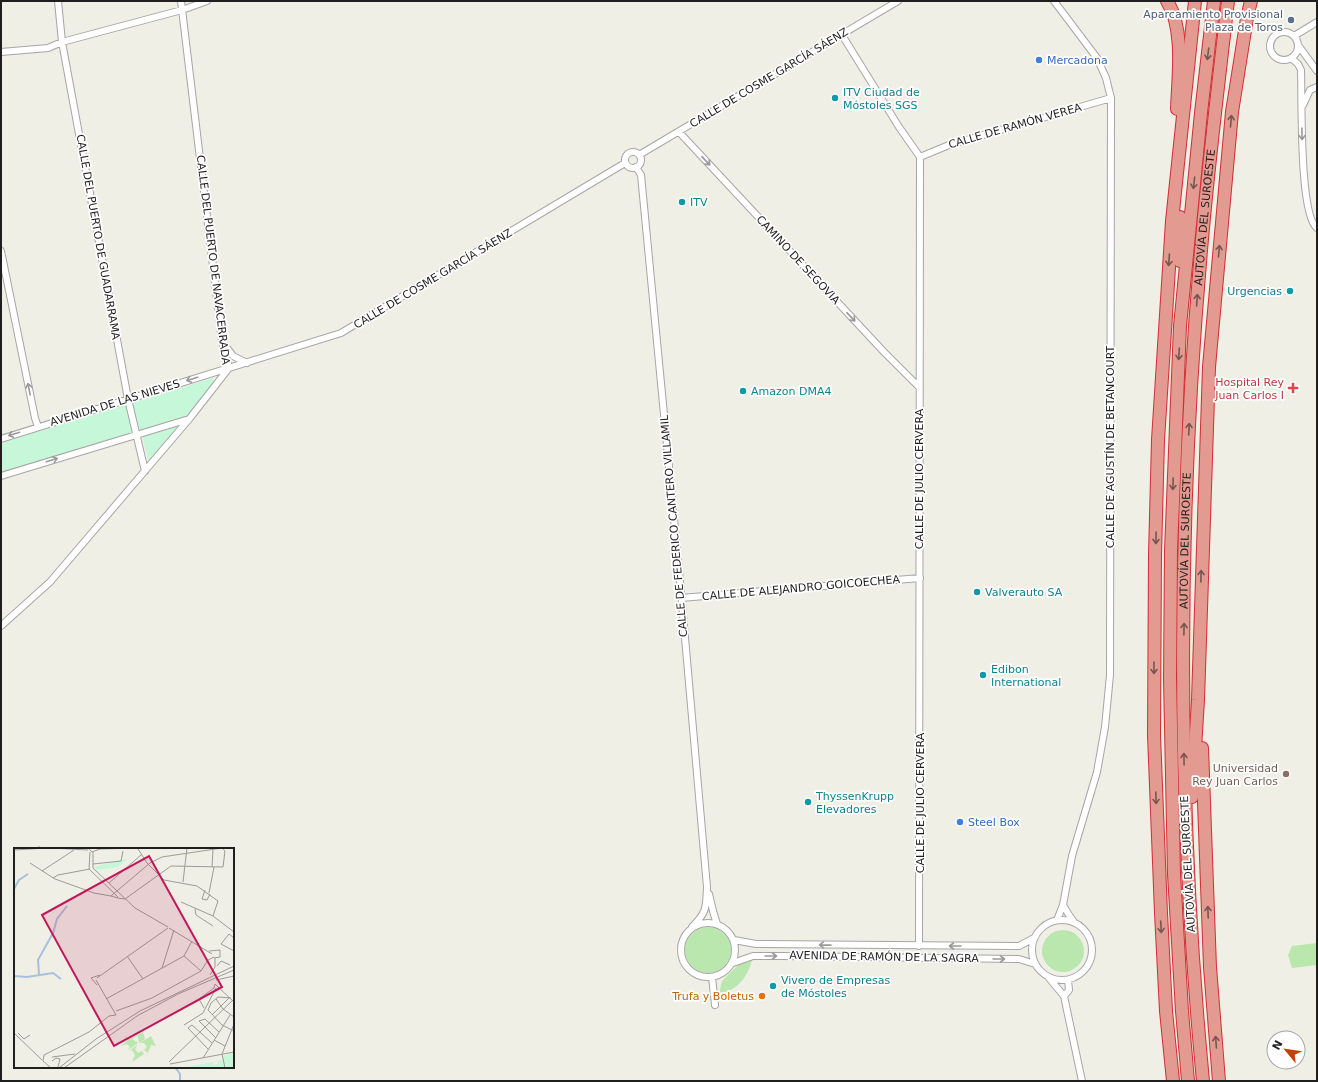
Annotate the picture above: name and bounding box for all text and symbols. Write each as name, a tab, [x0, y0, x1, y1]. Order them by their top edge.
place label: Aparcamiento Provisional Plaza de Toros	[1143, 8, 1283, 34]
marker: Aparcamiento Provisional Plaza de Toros	[1286, 15, 1296, 25]
street label: CALLE DE COSME GARCÍA SÁENZ	[687, 25, 851, 131]
one-way arrow	[1204, 47, 1212, 60]
place label: Mercadona	[1047, 54, 1108, 67]
marker: Mercadona	[1034, 55, 1044, 65]
place label: ITV Ciudad de Móstoles SGS	[843, 86, 920, 112]
marker: ITV Ciudad de Móstoles SGS	[830, 93, 840, 103]
street label: CALLE DE RAMÓN VEREA	[947, 101, 1084, 151]
one-way arrow	[1228, 115, 1235, 128]
one-way arrow	[1299, 127, 1306, 140]
street label: CALLE DEL PUERTO DE GUADARRAMA	[73, 133, 123, 341]
street label: AUTOVÍA DEL SUROESTE	[1192, 148, 1217, 286]
street label: CALLE DEL PUERTO DE NAVACERRADA	[194, 154, 232, 366]
one-way arrow	[701, 156, 710, 166]
one-way arrow	[1190, 176, 1198, 189]
place label: ITV	[690, 196, 708, 209]
marker: ITV	[677, 197, 687, 207]
street label: CAMINO DE SEGOVIA	[754, 213, 843, 307]
street label: CALLE DE COSME GARCÍA SÁENZ	[351, 226, 515, 332]
one-way arrow	[1215, 245, 1223, 258]
one-way arrow	[1166, 253, 1173, 266]
place label: Urgencias	[1227, 285, 1282, 298]
marker: Urgencias	[1285, 286, 1295, 296]
one-way arrow	[1194, 294, 1201, 307]
one-way arrow	[847, 312, 856, 322]
street label: CALLE DE AGUSTÍN DE BETANCOURT	[1104, 346, 1117, 548]
one-way arrow	[1175, 347, 1182, 360]
one-way arrow	[185, 376, 198, 383]
place label: Hospital Rey Juan Carlos I	[1214, 376, 1284, 402]
street label: AVENIDA DE LAS NIEVES	[48, 377, 182, 429]
marker: Hospital Rey Juan Carlos I	[1287, 382, 1299, 394]
one-way arrow	[25, 383, 33, 396]
place label: Amazon DMA4	[751, 385, 831, 398]
marker: Amazon DMA4	[738, 386, 748, 396]
street label: CALLE DE JULIO CERVERA	[913, 408, 926, 549]
street label: CALLE DE FEDERICO CANTERO VILLAMIL	[658, 414, 690, 638]
one-way arrow	[1186, 423, 1193, 436]
one-way arrow	[8, 431, 20, 439]
one-way arrow	[45, 456, 57, 464]
street label: AUTOVÍA DEL SUROESTE	[1177, 472, 1193, 609]
one-way arrow	[1170, 477, 1177, 490]
one-way arrow	[1152, 531, 1159, 544]
one-way arrow	[1197, 570, 1205, 583]
street label: CALLE DE ALEJANDRO GOICOECHEA	[701, 573, 901, 603]
place label: Valverauto SA	[985, 586, 1063, 599]
marker: Valverauto SA	[972, 587, 982, 597]
one-way arrow	[1180, 623, 1187, 636]
one-way arrow	[1150, 661, 1158, 674]
place label: Edibon International	[991, 663, 1061, 689]
marker: Edibon International	[978, 670, 988, 680]
street label: CALLE DE JULIO CERVERA	[914, 732, 927, 873]
one-way arrow	[1180, 753, 1188, 766]
place label: Universidad Rey Juan Carlos	[1192, 762, 1278, 788]
marker: Universidad Rey Juan Carlos	[1281, 769, 1291, 779]
place label: ThyssenKrupp Elevadores	[815, 790, 894, 816]
one-way arrow	[1152, 791, 1160, 804]
street label: AUTOVÍA DEL SUROESTE	[1178, 795, 1198, 933]
marker: ThyssenKrupp Elevadores	[803, 797, 813, 807]
place label: Steel Box	[968, 816, 1020, 829]
marker: Steel Box	[955, 817, 965, 827]
inset map	[14, 848, 234, 1068]
one-way arrow	[1204, 906, 1212, 919]
one-way arrow	[1158, 920, 1165, 933]
one-way arrow	[819, 941, 832, 949]
one-way arrow	[949, 942, 962, 950]
street label: AVENIDA DE RAMÓN DE LA SAGRA	[789, 949, 979, 965]
one-way arrow	[764, 952, 777, 960]
one-way arrow	[992, 955, 1005, 963]
place label: Vivero de Empresas de Móstoles	[781, 974, 891, 1000]
marker: Vivero de Empresas de Móstoles	[768, 981, 778, 991]
place label: Trufa y Boletus	[671, 990, 754, 1003]
marker: Trufa y Boletus	[757, 991, 767, 1001]
north arrow	[1266, 1030, 1306, 1070]
one-way arrow	[1212, 1036, 1219, 1049]
text: N	[1270, 1038, 1286, 1053]

